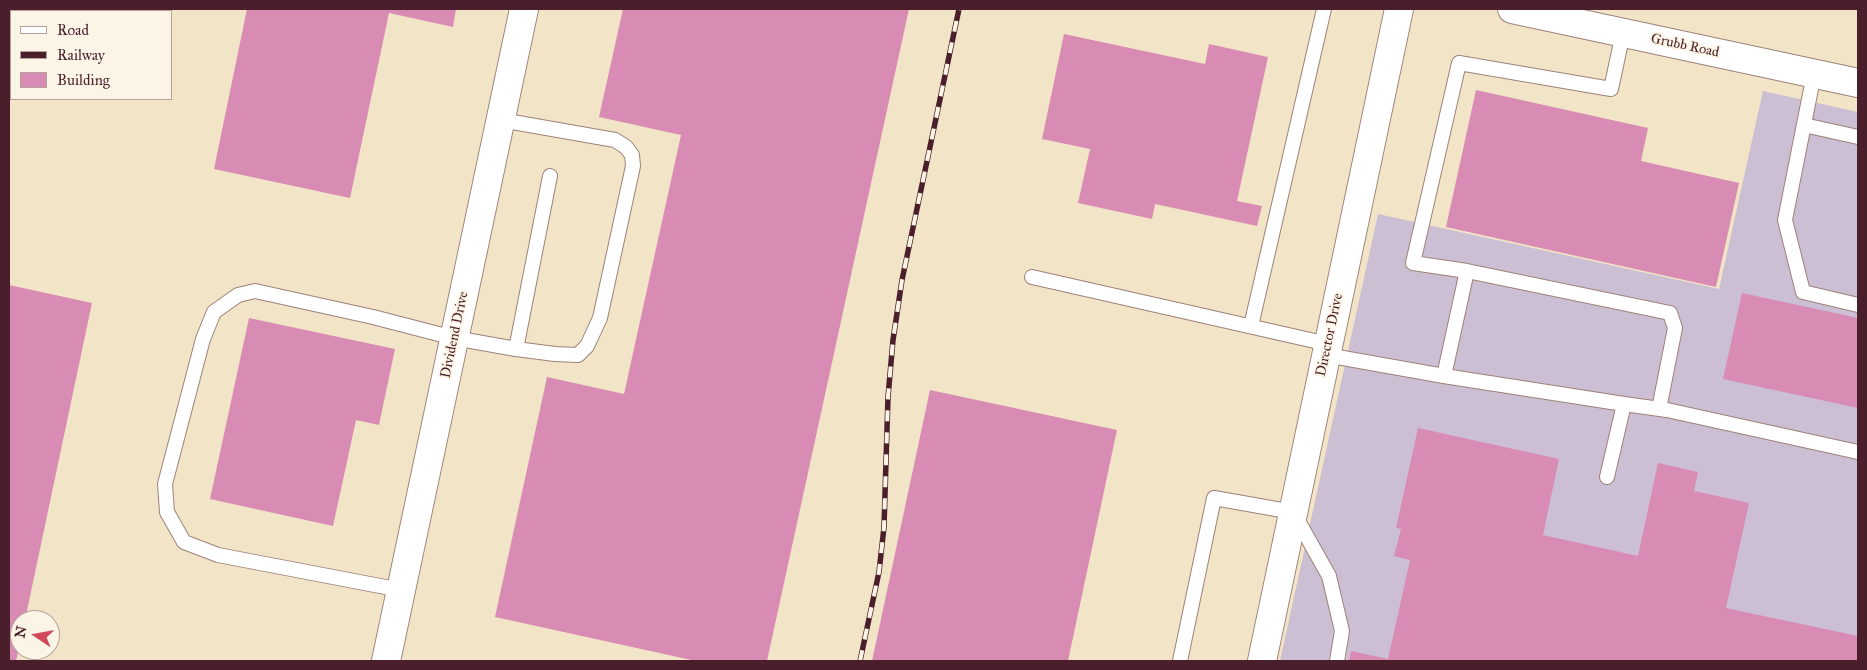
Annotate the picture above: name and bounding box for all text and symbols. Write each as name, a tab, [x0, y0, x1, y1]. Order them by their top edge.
legend	[10, 10, 172, 100]
text: Road	[57, 21, 89, 39]
street label: Grubb Road	[1649, 31, 1721, 61]
text: Railway	[57, 46, 105, 64]
text: Building	[57, 71, 110, 89]
street label: Dividend Drive	[438, 290, 472, 380]
street label: Director Drive	[1313, 292, 1347, 378]
north arrow	[10, 610, 60, 660]
text: N	[11, 624, 30, 640]

